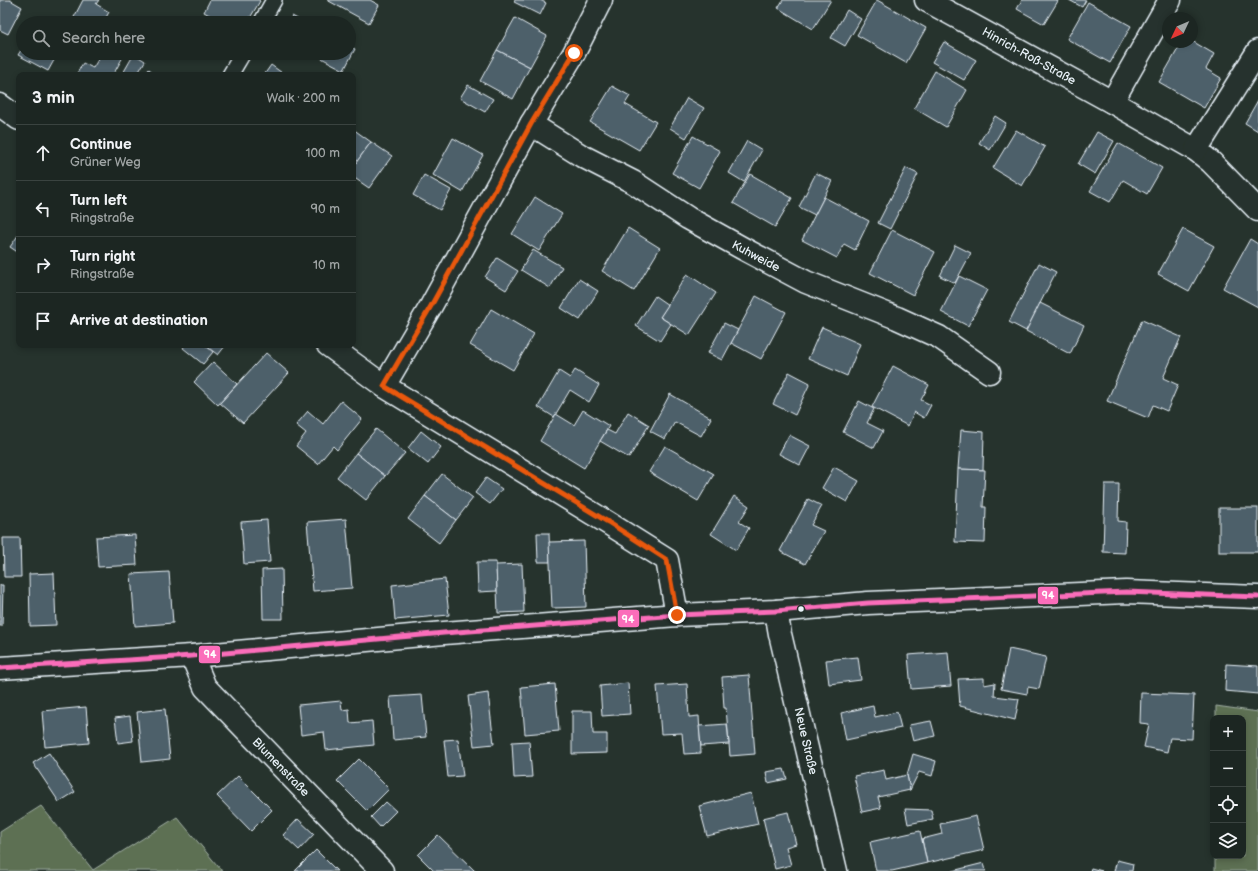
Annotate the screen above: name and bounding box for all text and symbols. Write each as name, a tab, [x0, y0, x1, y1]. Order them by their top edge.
north arrow	[1162, 12, 1198, 48]
search box	[16, 16, 356, 60]
street label: Hinrich-Roß-Straße	[979, 24, 1078, 88]
icon: search	[30, 27, 52, 49]
text: Search here	[62, 29, 145, 48]
route start	[565, 44, 583, 62]
text: 3 min	[32, 88, 75, 108]
text: Walk · 200 m	[267, 90, 340, 106]
text: Continue	[70, 135, 132, 154]
icon: ahead	[32, 142, 54, 164]
text: 100 m	[305, 145, 340, 161]
text: Grüner Weg	[70, 154, 141, 170]
text: Turn left	[70, 191, 127, 210]
icon: left	[32, 198, 54, 220]
text: 90 m	[311, 201, 340, 217]
text: Ringstraße	[70, 210, 134, 226]
street label: Kuhweide	[729, 237, 783, 275]
text: Turn right	[70, 247, 135, 266]
icon: right	[32, 254, 54, 276]
text: 10 m	[313, 257, 340, 273]
text: Ringstraße	[70, 266, 134, 282]
icon: arrive	[32, 310, 54, 332]
text: Arrive at destination	[70, 311, 208, 330]
line badge: 94	[1037, 586, 1059, 605]
text: 94	[1042, 589, 1055, 602]
unlabelled marker	[796, 604, 806, 614]
route end	[668, 606, 686, 624]
line badge: 94	[617, 609, 640, 628]
text: 94	[622, 613, 635, 626]
line badge: 94	[198, 645, 221, 664]
text: 94	[204, 648, 217, 661]
street label: Neue Straße	[790, 706, 821, 776]
map controls	[1210, 715, 1246, 859]
button: +	[1210, 715, 1246, 751]
street label: Blumenstraße	[249, 735, 312, 800]
button: −	[1210, 751, 1246, 787]
button: locate	[1210, 787, 1246, 823]
button: layers	[1210, 823, 1246, 859]

